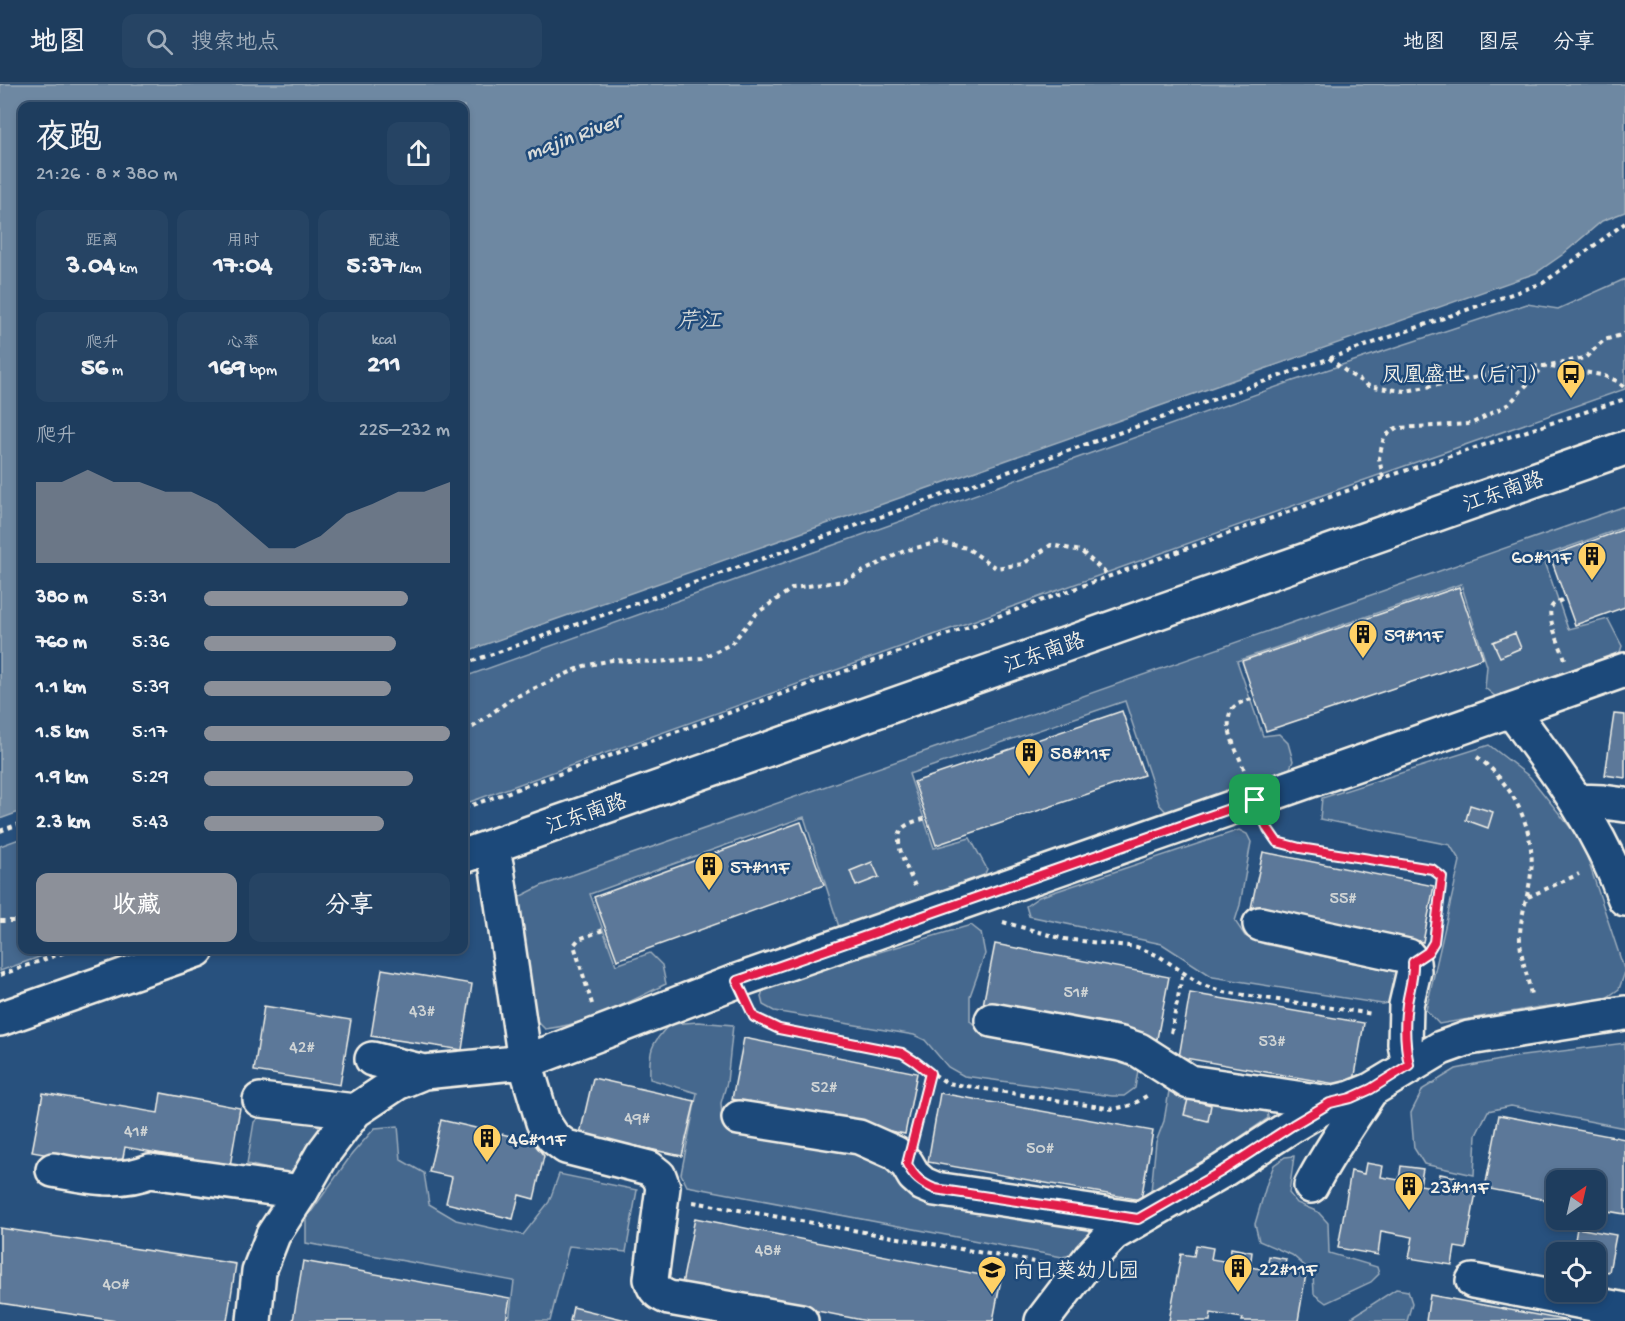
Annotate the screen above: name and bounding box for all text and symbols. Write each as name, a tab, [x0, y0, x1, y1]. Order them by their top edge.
search box	[122, 14, 542, 68]
icon: search	[143, 25, 176, 58]
text: 地图	[30, 28, 86, 61]
text: 搜索地点	[191, 31, 279, 57]
text: 地图	[1403, 32, 1445, 57]
text: 图层	[1478, 32, 1520, 57]
text: 分享	[1553, 32, 1595, 57]
water label: majin River	[522, 108, 629, 168]
text: 夜跑	[36, 122, 102, 160]
button: share	[387, 122, 450, 185]
text: 21:26 · 8 × 380 m	[36, 164, 178, 187]
text: 距离	[86, 233, 118, 252]
text: 用时	[227, 233, 259, 252]
text: 配速	[368, 233, 400, 252]
text: 3.04	[66, 252, 115, 283]
text: 17:04	[213, 252, 273, 283]
text: 5:37	[347, 252, 395, 283]
text: km	[115, 260, 138, 279]
text: /km	[395, 260, 421, 279]
water label: 芹江	[677, 309, 722, 336]
text: kcal	[372, 332, 396, 351]
text: 爬升	[86, 335, 118, 354]
text: 心率	[227, 335, 259, 354]
text: 211	[367, 351, 401, 382]
text: 56	[81, 354, 108, 385]
text: 169	[209, 354, 246, 385]
bus stop icon: 凤凰盛世（后门）	[1555, 358, 1587, 400]
text: m	[108, 362, 123, 381]
text: bpm	[246, 362, 277, 381]
place label: 凤凰盛世（后门）	[1382, 363, 1550, 390]
text: 225–232 m	[359, 420, 450, 443]
text: 爬升	[36, 426, 76, 449]
street label: 江东南路	[1460, 467, 1548, 520]
building icon: 60#11F	[1576, 540, 1608, 582]
place label: 60#11F	[1511, 547, 1572, 572]
text: 380 m	[36, 587, 88, 610]
text: 5:31	[132, 587, 167, 610]
building icon: 59#11F	[1347, 618, 1379, 660]
place label: 59#11F	[1384, 625, 1444, 650]
street label: 江东南路	[1001, 628, 1089, 681]
text: 760 m	[36, 632, 87, 655]
text: 5:36	[132, 632, 169, 655]
text: 1.1 km	[36, 677, 86, 700]
text: 5:39	[132, 677, 169, 700]
text: 1.5 km	[36, 722, 89, 745]
text: 5:17	[132, 722, 167, 745]
building icon: 58#11F	[1013, 736, 1045, 778]
place label: 58#11F	[1050, 743, 1111, 768]
text: 1.9 km	[36, 767, 88, 790]
text: 5:29	[132, 767, 169, 790]
pin	[1229, 774, 1280, 825]
icon: arrive	[1238, 783, 1271, 816]
street label: 江东南路	[543, 789, 631, 842]
text: 2.3 km	[36, 812, 90, 835]
text: 5:43	[132, 812, 169, 835]
building icon: 57#11F	[693, 850, 725, 892]
place label: 57#11F	[730, 857, 790, 882]
button: 收藏	[36, 873, 237, 942]
button: 分享	[249, 873, 450, 942]
house number: 55#	[1329, 889, 1357, 910]
house number: 51#	[1064, 983, 1088, 1004]
house number: 43#	[409, 1002, 435, 1023]
house number: 53#	[1259, 1032, 1285, 1053]
house number: 42#	[289, 1038, 315, 1059]
house number: 52#	[811, 1078, 837, 1099]
house number: 49#	[624, 1109, 650, 1130]
house number: 41#	[124, 1122, 148, 1143]
building icon: 46#11F	[471, 1122, 503, 1164]
place label: 46#11F	[508, 1129, 567, 1154]
house number: 50#	[1026, 1139, 1054, 1160]
building icon: 23#11F	[1393, 1170, 1425, 1212]
north arrow	[1546, 1170, 1606, 1230]
map controls	[1546, 1170, 1606, 1302]
place label: 23#11F	[1430, 1177, 1490, 1202]
house number: 48#	[755, 1241, 781, 1262]
button: locate	[1546, 1242, 1606, 1302]
building icon: 22#11F	[1222, 1252, 1254, 1294]
school or university icon: 向日葵幼儿园	[976, 1254, 1008, 1296]
place label: 向日葵幼儿园	[1013, 1259, 1139, 1286]
place label: 22#11F	[1259, 1259, 1318, 1284]
house number: 40#	[103, 1275, 129, 1296]

